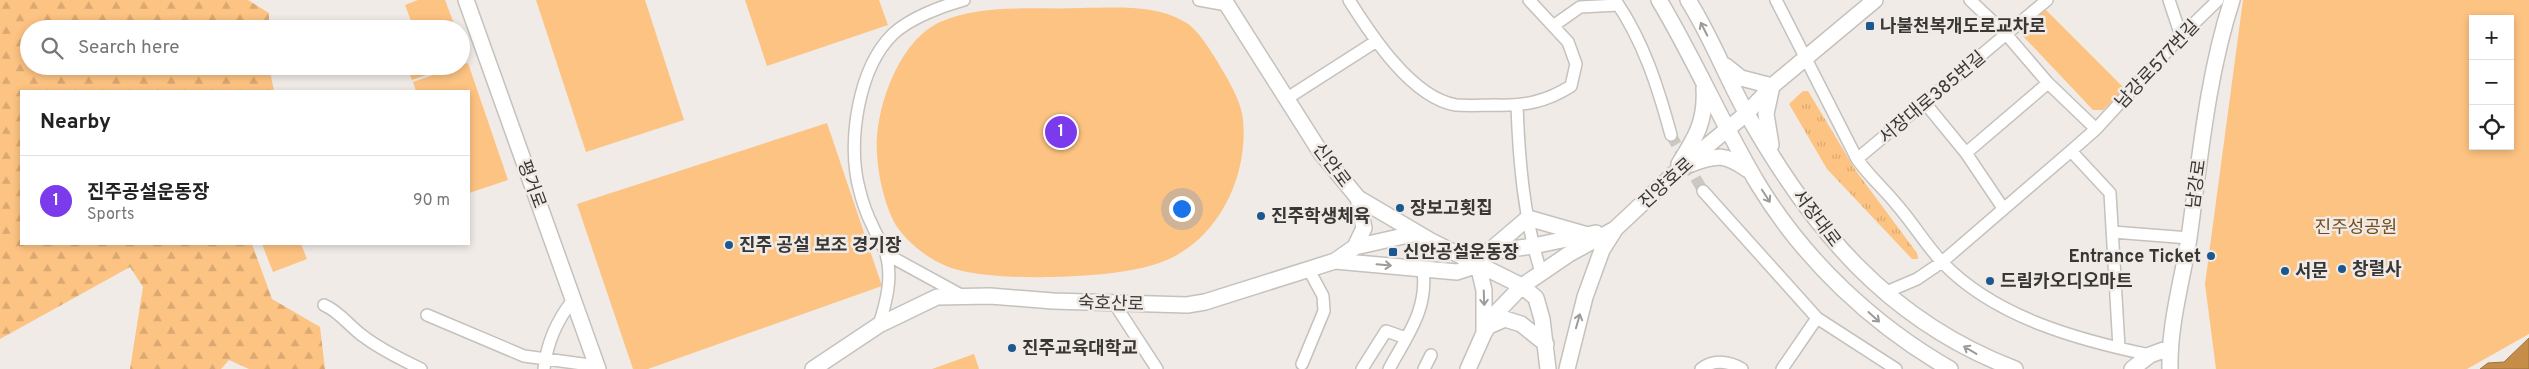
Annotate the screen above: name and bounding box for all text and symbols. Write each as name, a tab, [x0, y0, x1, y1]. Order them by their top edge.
map controls	[2469, 15, 2514, 150]
button: +	[2469, 15, 2514, 60]
place label: 나불천복개도로교차로	[1880, 16, 2046, 39]
street label: 남강로577번길	[2111, 16, 2205, 114]
search box	[20, 20, 470, 75]
marker: 나불천복개도로교차로	[1864, 20, 1876, 32]
one-way arrow	[1699, 22, 1708, 37]
icon: search	[38, 34, 66, 62]
text: Search here	[78, 36, 180, 60]
street label: 서장대로385번길	[1875, 47, 1991, 150]
button: −	[2469, 60, 2514, 105]
button: locate	[2469, 105, 2514, 150]
text: Nearby	[40, 109, 111, 136]
pin: 1	[1045, 113, 1077, 151]
street label: 신안로	[1307, 139, 1355, 193]
street label: 진양호로	[1635, 153, 1699, 215]
street label: 평거로	[511, 157, 550, 212]
street label: 남강로	[2183, 158, 2212, 210]
text: 진주공설운동장	[87, 181, 209, 205]
street label: 서장대로	[1787, 186, 1845, 252]
one-way arrow	[1761, 189, 1771, 203]
text: 1	[53, 191, 59, 211]
text: 90 m	[413, 191, 450, 211]
your location	[1169, 196, 1195, 222]
place label: 장보고횟집	[1410, 198, 1493, 221]
marker: 장보고횟집	[1394, 202, 1406, 214]
text: Sports	[87, 205, 135, 225]
place label: 진주학생체육	[1271, 206, 1370, 229]
marker: 진주학생체육	[1255, 210, 1267, 222]
park label: 진주성공원	[2315, 217, 2397, 240]
place label: 진주 공설 보조 경기장	[739, 235, 902, 258]
marker: 진주 공설 보조 경기장	[723, 239, 735, 251]
place label: 신안공설운동장	[1403, 242, 1519, 265]
marker: 신안공설운동장	[1387, 246, 1399, 258]
place label: Entrance Ticket	[2068, 246, 2201, 269]
marker: Entrance Ticket	[2205, 250, 2217, 262]
place label: 창렬사	[2352, 259, 2402, 282]
one-way arrow	[1375, 261, 1391, 270]
place label: 서문	[2295, 261, 2328, 284]
marker: 창렬사	[2336, 263, 2348, 275]
marker: 서문	[2279, 265, 2291, 277]
place label: 드림카오디오마트	[2000, 271, 2132, 294]
marker: 드림카오디오마트	[1984, 275, 1996, 287]
one-way arrow	[1479, 290, 1489, 306]
street label: 숙호산로	[1077, 292, 1144, 317]
one-way arrow	[1868, 311, 1881, 323]
one-way arrow	[1574, 314, 1583, 330]
place label: 진주교육대학교	[1022, 338, 1138, 361]
marker: 진주교육대학교	[1006, 342, 1018, 354]
one-way arrow	[1964, 345, 1978, 355]

